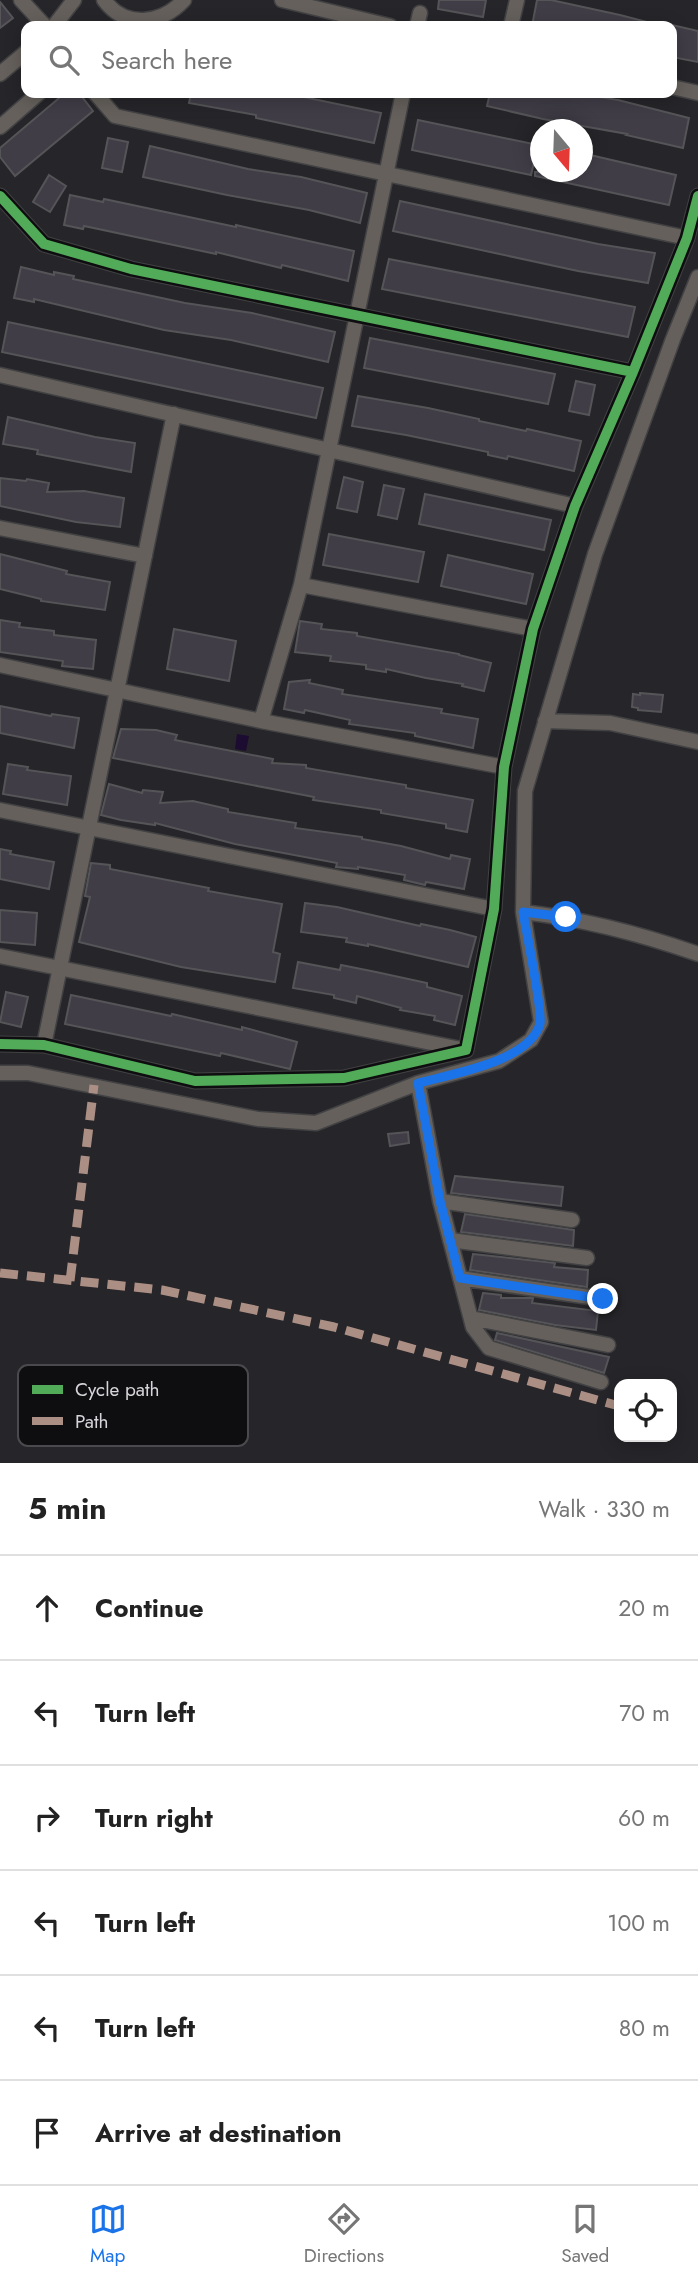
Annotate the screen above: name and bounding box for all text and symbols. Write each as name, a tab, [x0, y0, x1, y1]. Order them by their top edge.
search box	[21, 21, 677, 98]
icon: search	[45, 41, 83, 79]
text: Search here	[101, 41, 233, 79]
north arrow	[530, 119, 593, 182]
route start	[550, 901, 581, 932]
route end	[587, 1283, 618, 1314]
legend	[18, 1365, 248, 1446]
text: Cycle path	[75, 1376, 160, 1403]
map controls	[614, 1379, 677, 1442]
button: locate	[614, 1379, 677, 1442]
text: Path	[75, 1408, 109, 1435]
text: 5 min	[28, 1487, 106, 1530]
text: Walk · 330 m	[539, 1492, 670, 1526]
icon: ahead	[28, 1589, 66, 1627]
text: Continue	[95, 1589, 204, 1627]
text: 20 m	[618, 1591, 670, 1625]
icon: left	[28, 1694, 66, 1732]
text: Turn left	[95, 1694, 195, 1732]
text: 70 m	[619, 1696, 670, 1730]
icon: right	[28, 1799, 66, 1837]
text: Turn right	[95, 1799, 213, 1837]
text: 60 m	[618, 1801, 670, 1835]
icon: left	[28, 1904, 66, 1942]
text: Turn left	[95, 1904, 195, 1942]
text: 100 m	[607, 1906, 670, 1940]
icon: left	[28, 2009, 66, 2047]
text: Turn left	[95, 2009, 195, 2047]
text: 80 m	[619, 2011, 670, 2045]
icon: arrive	[28, 2114, 66, 2152]
text: Arrive at destination	[95, 2114, 342, 2152]
tab: Map	[89, 2200, 127, 2269]
tab: Directions	[304, 2200, 384, 2269]
tab: Saved	[561, 2200, 609, 2269]

